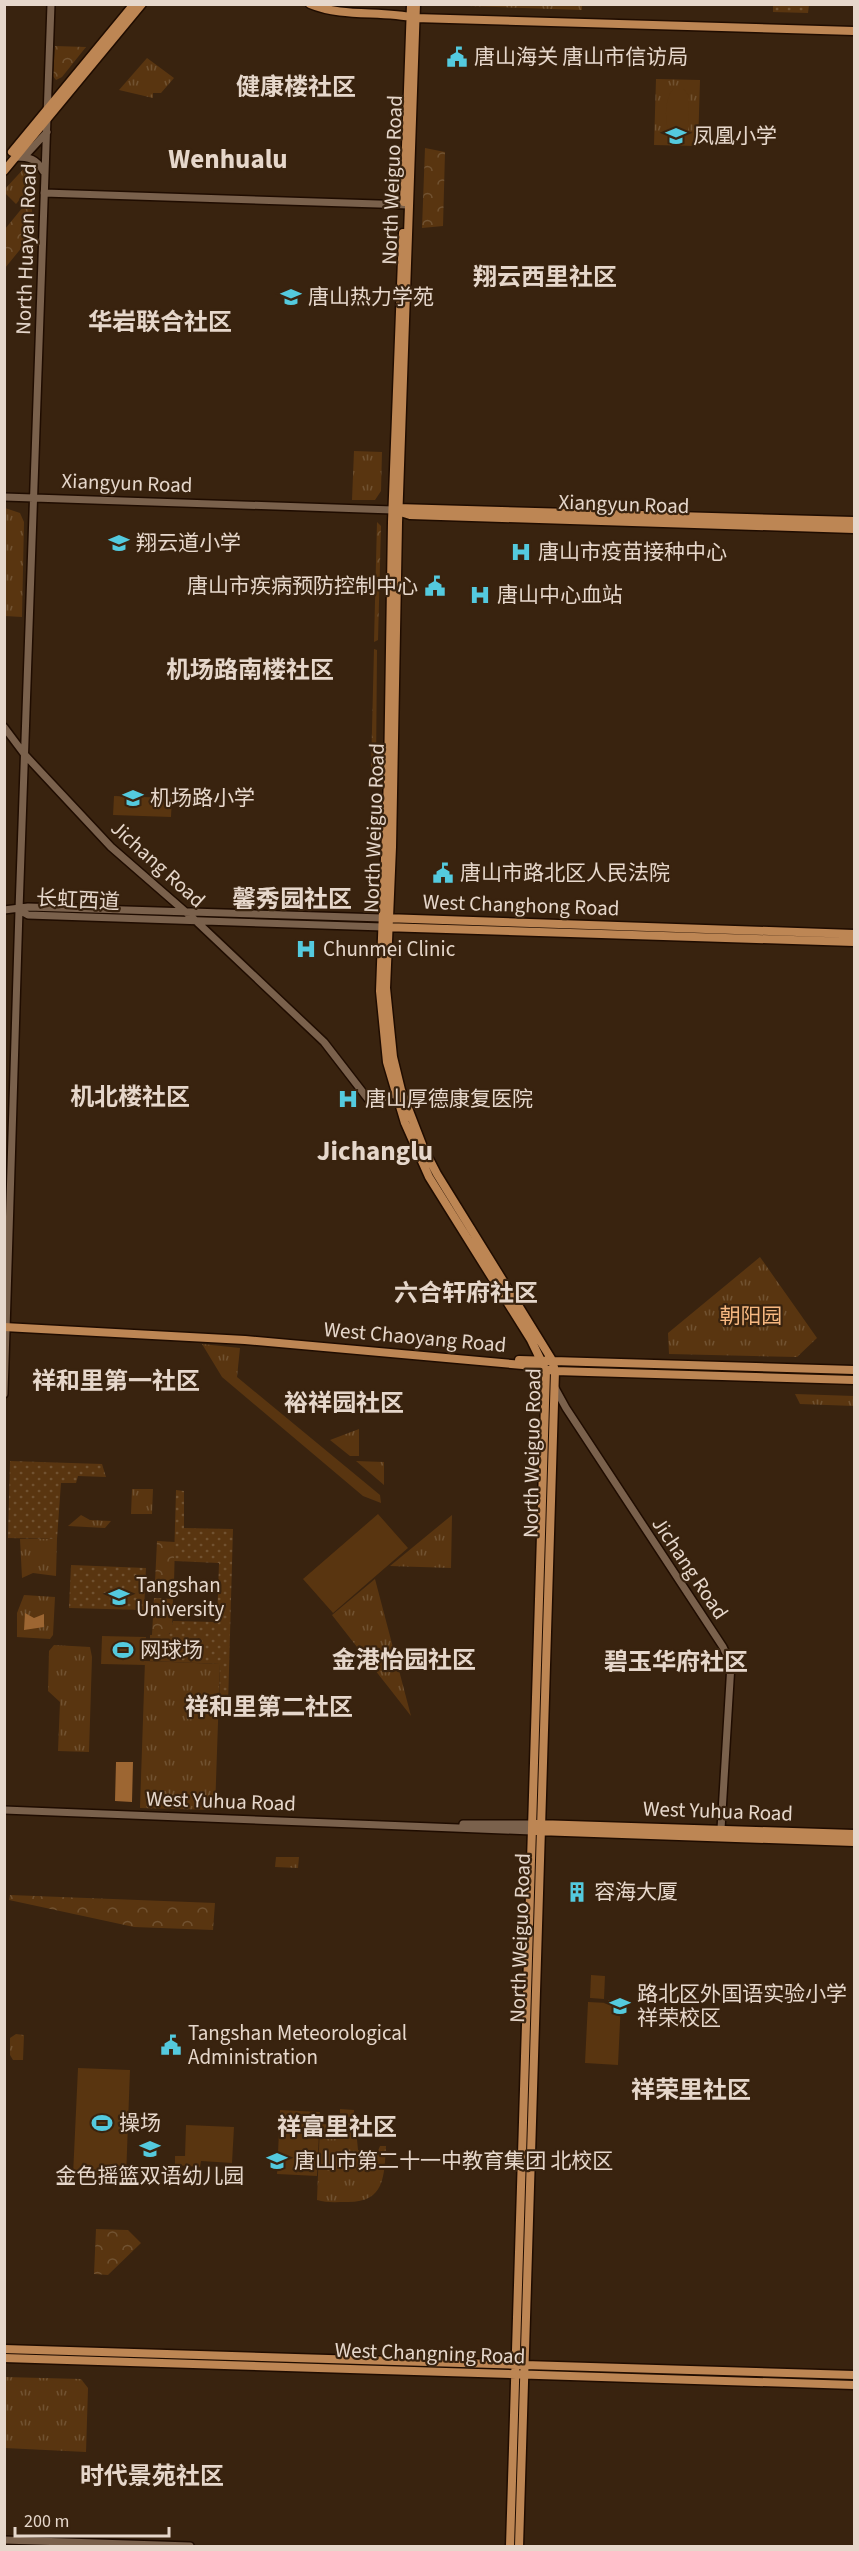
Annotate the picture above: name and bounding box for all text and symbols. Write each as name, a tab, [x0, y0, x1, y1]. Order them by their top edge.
place label: 唐山海关 唐山市信访局	[474, 42, 688, 72]
public building icon: 唐山海关 唐山市信访局	[445, 45, 469, 69]
district label: 健康楼社区	[236, 70, 356, 105]
street label: North Weiguo Road	[374, 95, 410, 265]
place label: 凤凰小学	[693, 121, 777, 151]
school or university icon: 凤凰小学	[664, 124, 688, 148]
district label: Wenhualu	[168, 140, 288, 179]
street label: North Huayan Road	[8, 163, 44, 335]
district label: 翔云西里社区	[473, 260, 617, 295]
place label: 唐山热力学苑	[308, 282, 434, 312]
school or university icon: 唐山热力学苑	[279, 285, 303, 309]
district label: 华岩联合社区	[88, 305, 232, 340]
street label: Xiangyun Road	[61, 466, 193, 500]
street label: Xiangyun Road	[558, 487, 690, 521]
place label: 翔云道小学	[136, 528, 241, 558]
school or university icon: 翔云道小学	[107, 531, 131, 555]
place label: 唐山市疫苗接种中心	[538, 537, 727, 567]
hospital icon: 唐山市疫苗接种中心	[509, 540, 533, 564]
place label: 唐山市疾病预防控制中心	[187, 571, 418, 601]
public building icon: 唐山市疾病预防控制中心	[423, 574, 447, 598]
place label: 唐山中心血站	[497, 580, 623, 610]
hospital icon: 唐山中心血站	[468, 583, 492, 607]
district label: 机场路南楼社区	[166, 653, 334, 688]
street label: North Weiguo Road	[356, 743, 392, 913]
place label: 机场路小学	[150, 783, 255, 813]
school or university icon: 机场路小学	[121, 786, 145, 810]
street label: Jichang Road	[104, 813, 212, 915]
place label: 唐山市路北区人民法院	[460, 858, 670, 888]
public building icon: 唐山市路北区人民法院	[431, 861, 455, 885]
district label: 馨秀园社区	[232, 882, 352, 917]
street label: 长虹西道	[35, 883, 121, 917]
street label: West Changhong Road	[422, 887, 620, 923]
place label: Chunmei Clinic	[323, 934, 456, 964]
hospital icon: Chunmei Clinic	[294, 937, 318, 961]
district label: 机北楼社区	[70, 1080, 190, 1115]
place label: 唐山厚德康复医院	[365, 1084, 533, 1114]
hospital icon: 唐山厚德康复医院	[336, 1087, 360, 1111]
district label: Jichanglu	[317, 1132, 433, 1171]
district label: 六合轩府社区	[394, 1276, 538, 1311]
park label: 朝阳园	[720, 1301, 783, 1331]
street label: West Chaoyang Road	[322, 1314, 508, 1360]
district label: 祥和里第一社区	[32, 1364, 200, 1399]
street label: North Weiguo Road	[516, 1368, 548, 1538]
district label: 裕祥园社区	[284, 1386, 404, 1421]
street label: Jichang Road	[645, 1511, 735, 1625]
place label: Tangshan University	[136, 1570, 225, 1624]
school or university icon: Tangshan University	[107, 1585, 131, 1609]
place label: 网球场	[140, 1635, 203, 1665]
sports icon: 网球场	[111, 1638, 135, 1662]
district label: 金港怡园社区	[332, 1643, 476, 1678]
district label: 碧玉华府社区	[604, 1645, 748, 1680]
district label: 祥和里第二社区	[185, 1690, 353, 1725]
street label: West Yuhua Road	[146, 1783, 296, 1819]
street label: West Yuhua Road	[643, 1793, 793, 1829]
street label: North Weiguo Road	[502, 1853, 538, 2023]
place label: 容海大厦	[594, 1877, 678, 1907]
building icon: 容海大厦	[565, 1880, 589, 1904]
place label: 路北区外国语实验小学 祥荣校区	[637, 1979, 847, 2033]
school or university icon: 路北区外国语实验小学 祥荣校区	[608, 1994, 632, 2018]
place label: Tangshan Meteorological Administration	[188, 2018, 407, 2072]
public building icon: Tangshan Meteorological Administration	[159, 2033, 183, 2057]
district label: 祥荣里社区	[631, 2073, 751, 2108]
place label: 操场	[119, 2108, 161, 2138]
district label: 祥富里社区	[277, 2110, 397, 2145]
sports icon: 操场	[90, 2111, 114, 2135]
school or university icon: 金色摇篮双语幼儿园	[138, 2137, 162, 2161]
place label: 唐山市第二十一中教育集团 北校区	[294, 2146, 613, 2176]
school or university icon: 唐山市第二十一中教育集团 北校区	[265, 2149, 289, 2173]
place label: 金色摇篮双语幼儿园	[56, 2161, 245, 2191]
street label: West Changning Road	[334, 2335, 526, 2371]
district label: 时代景苑社区	[80, 2459, 224, 2494]
scale bar	[15, 2500, 170, 2538]
text: 200 m	[24, 2509, 69, 2534]

